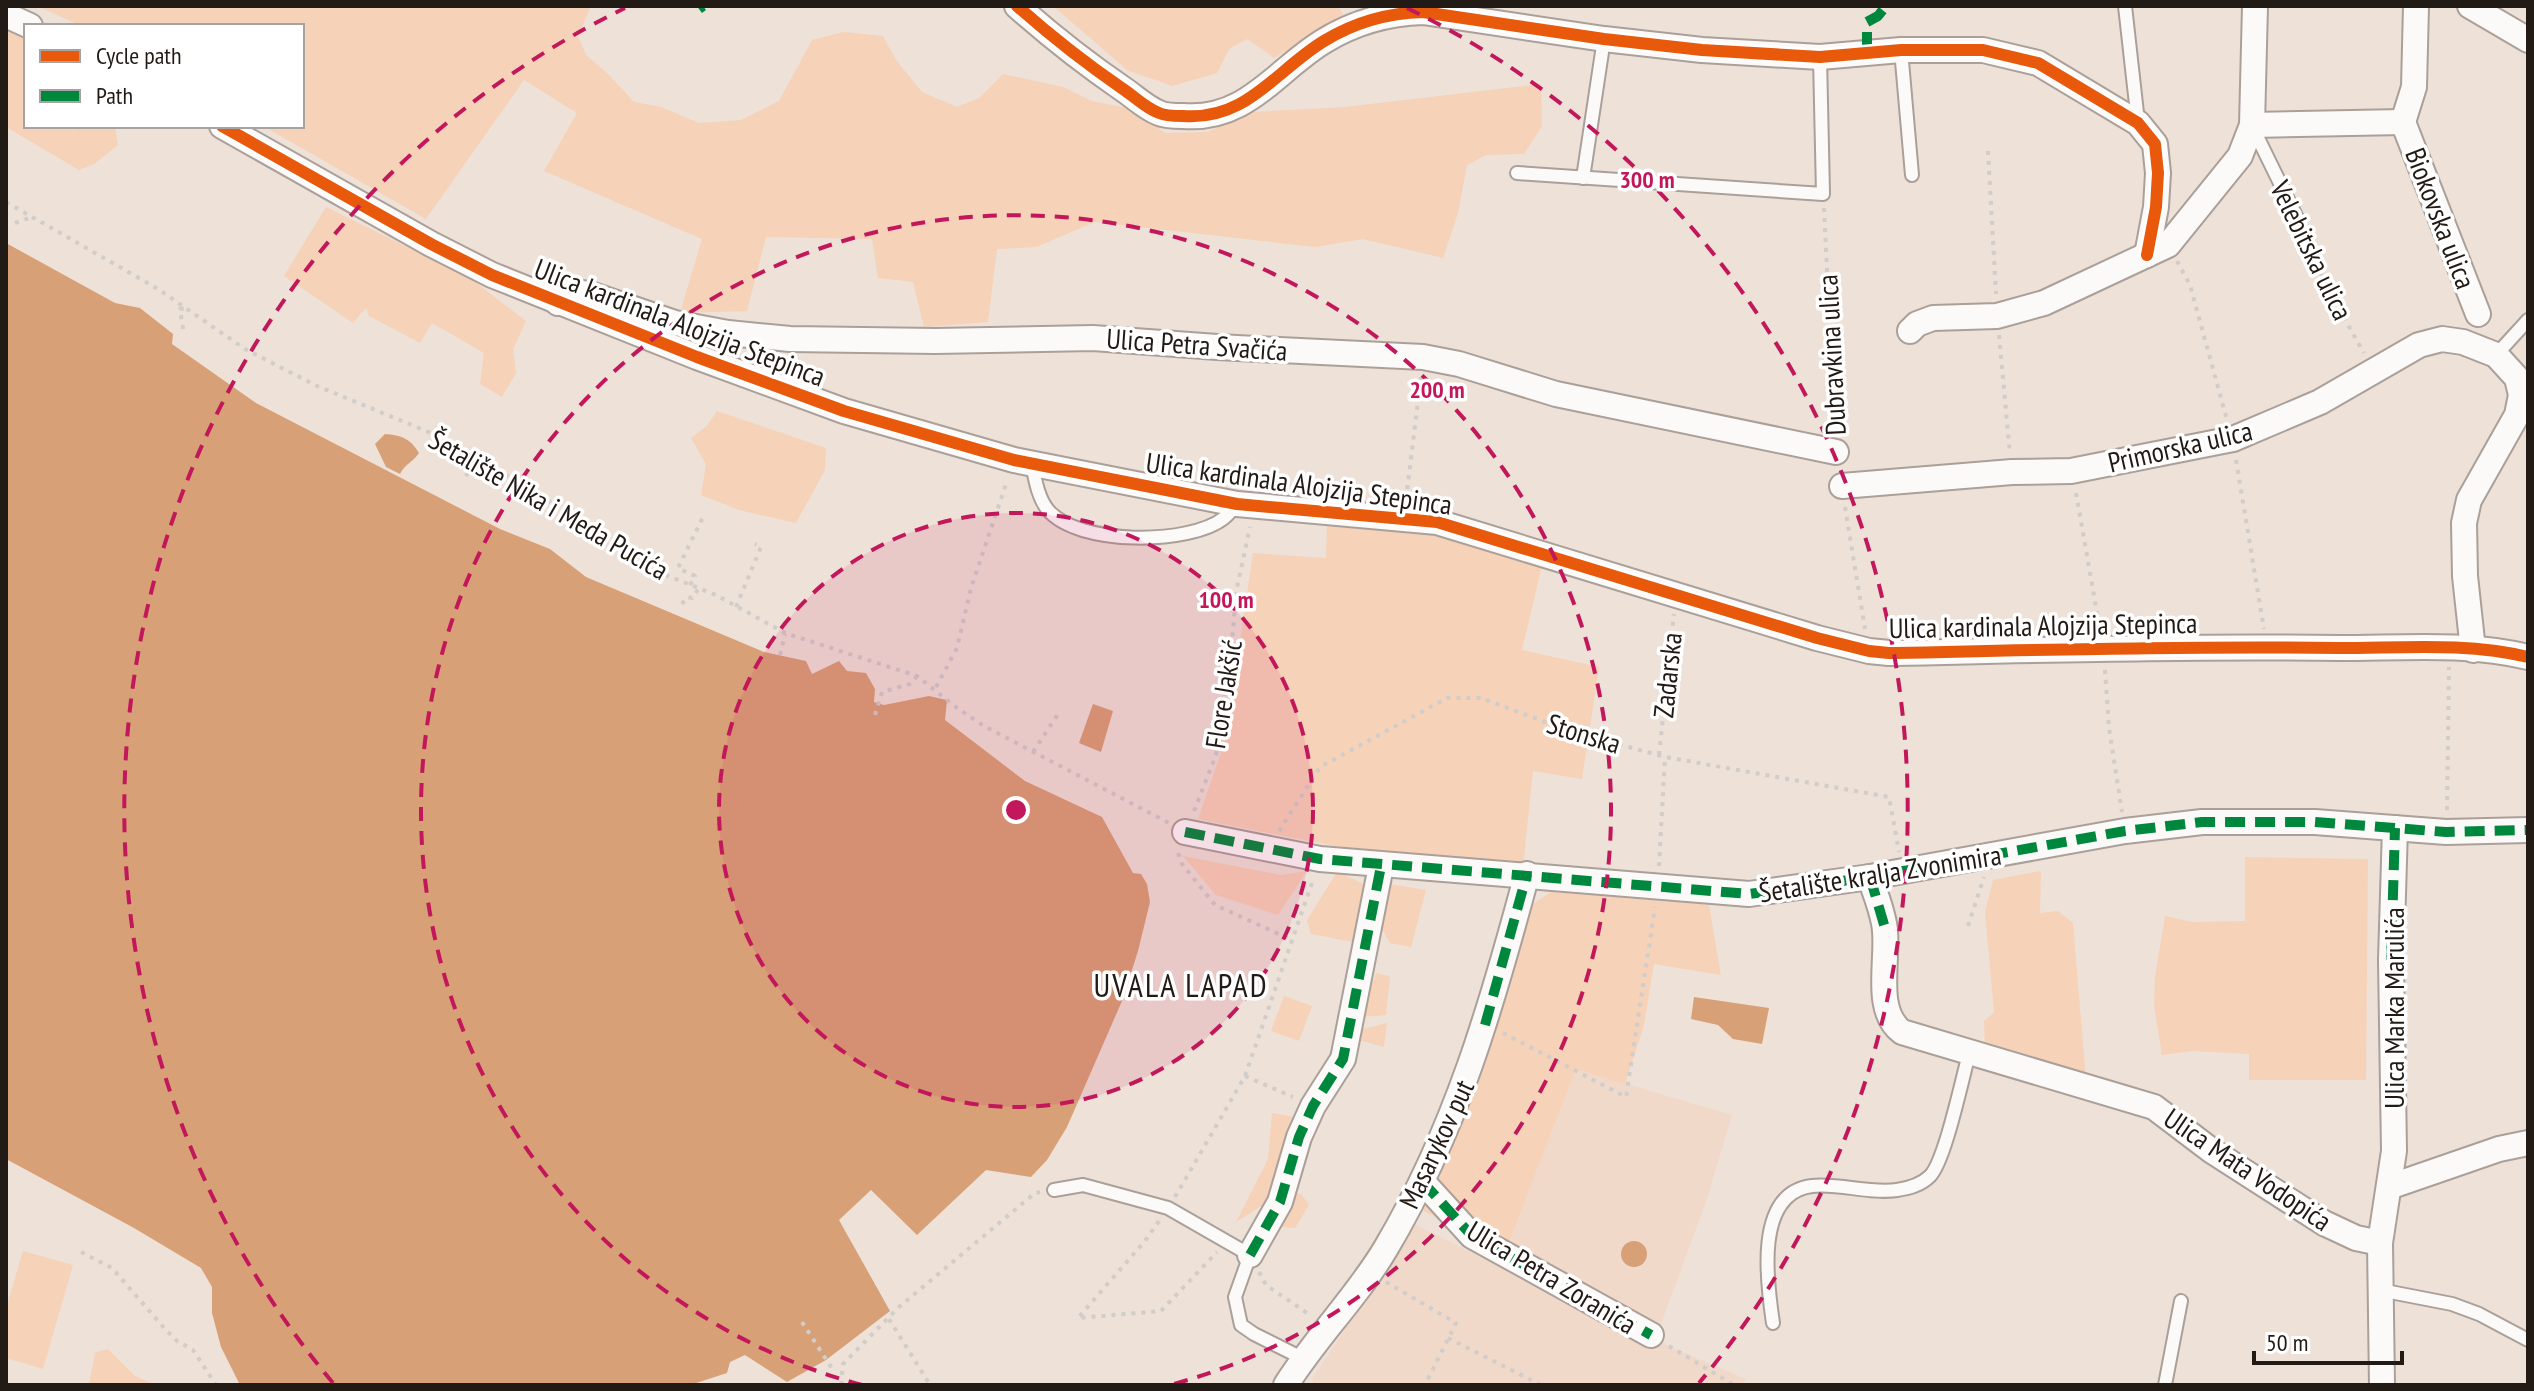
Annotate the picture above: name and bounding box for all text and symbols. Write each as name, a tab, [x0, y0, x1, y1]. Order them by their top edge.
legend	[24, 24, 304, 128]
text: Cycle path	[96, 40, 182, 71]
text: Path	[96, 80, 133, 111]
street label: Biokovska ulica	[2397, 142, 2485, 294]
text: 300 m	[1619, 164, 1675, 195]
street label: Velebitska ulica	[2262, 173, 2362, 326]
street label: Ulica kardinala Alojzija Stepinca	[529, 249, 831, 395]
street label: Dubravkina ulica	[1808, 274, 1854, 436]
street label: Ulica Petra Svačića	[1105, 319, 1289, 369]
text: 200 m	[1409, 374, 1465, 405]
street label: Primorska ulica	[2104, 411, 2256, 481]
street label: Šetalište Nika i Meda Pucića	[423, 420, 675, 588]
street label: Ulica kardinala Alojzija Stepinca	[1144, 443, 1454, 523]
text: 100 m	[1198, 584, 1254, 615]
street label: Ulica kardinala Alojzija Stepinca	[1888, 604, 2198, 646]
street label: Zadarska	[1644, 631, 1690, 719]
street label: Flore Jakšić	[1196, 637, 1250, 751]
street label: Stonska	[1543, 704, 1625, 762]
centre of rings	[1002, 796, 1030, 824]
street label: Šetalište kralja Zvonimira	[1756, 836, 2004, 910]
street label: Ulica Marka Marulića	[2375, 907, 2412, 1109]
district label: UVALA LAPAD	[1094, 964, 1269, 1006]
street label: Masarykov put	[1390, 1073, 1482, 1215]
street label: Ulica Mata Vodopića	[2157, 1099, 2339, 1239]
street label: Ulica Petra Zoranića	[1460, 1212, 1644, 1342]
scale bar	[2254, 1315, 2402, 1365]
text: 50 m	[2266, 1327, 2308, 1358]

